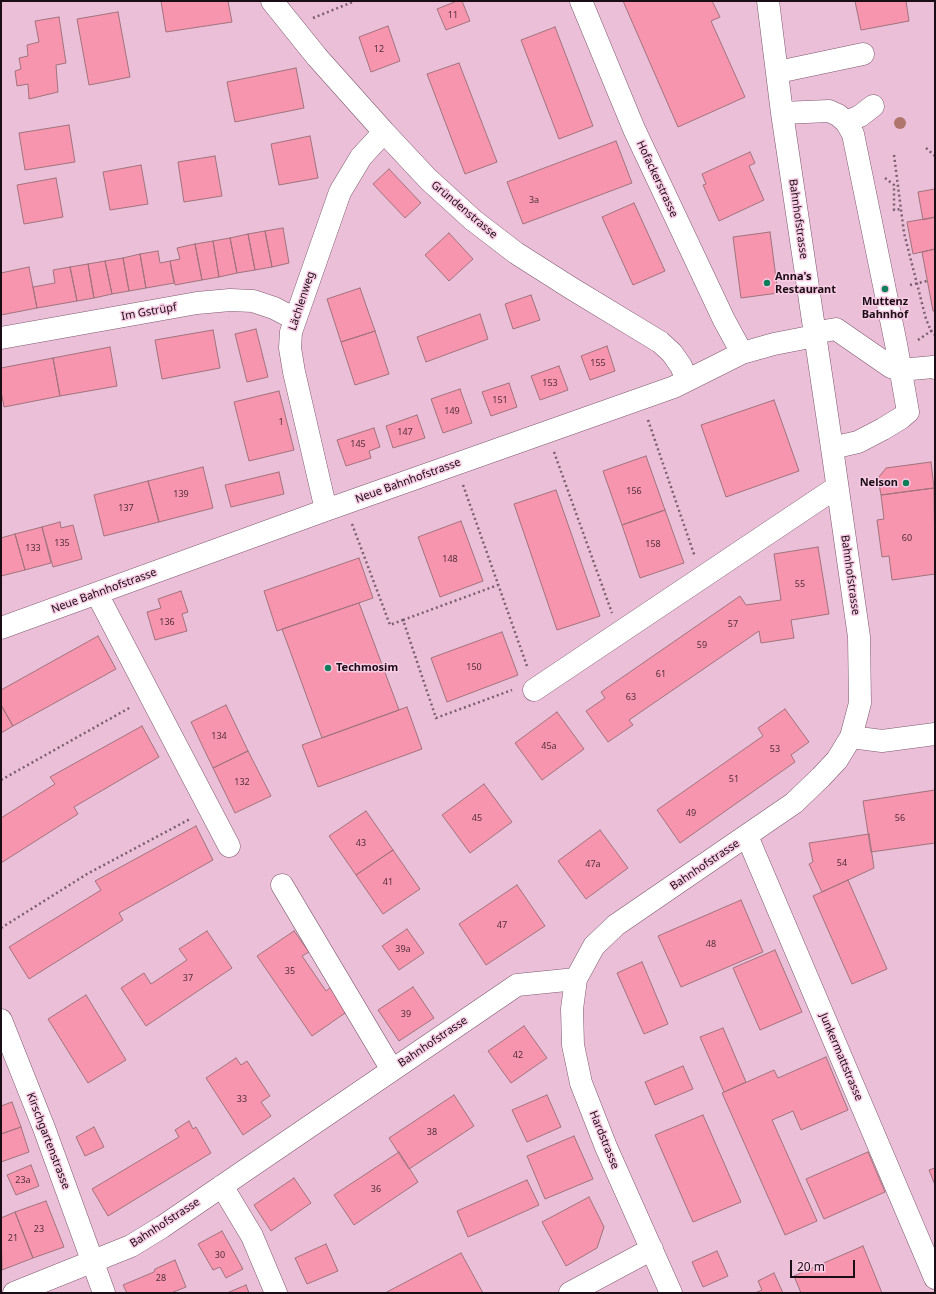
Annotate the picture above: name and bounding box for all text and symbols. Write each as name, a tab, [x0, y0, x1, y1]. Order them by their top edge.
house number: 11	[448, 10, 458, 20]
house number: 12	[374, 44, 384, 54]
street label: Hofackerstrasse	[633, 139, 681, 219]
street label: Gründenstrasse	[428, 178, 500, 242]
street label: Bahnhofstrasse	[786, 178, 810, 260]
house number: 3a	[529, 195, 539, 205]
street label: Lächlenweg	[286, 270, 318, 332]
place label: Anna's Restaurant	[775, 270, 836, 296]
marker: Anna's Restaurant	[762, 278, 772, 288]
marker: Muttenz Bahnhof	[880, 284, 890, 294]
place label: Muttenz Bahnhof	[862, 295, 908, 321]
street label: Im Gstrüpf	[120, 301, 178, 323]
house number: 155	[590, 358, 606, 368]
house number: 153	[542, 378, 558, 388]
house number: 151	[492, 395, 508, 405]
house number: 149	[444, 406, 460, 416]
house number: 1	[278, 417, 284, 427]
house number: 147	[397, 427, 413, 437]
house number: 145	[350, 439, 366, 449]
street label: Neue Bahnhofstrasse	[354, 456, 462, 506]
place label: Nelson	[860, 476, 898, 490]
marker: Nelson	[901, 478, 911, 488]
house number: 156	[626, 486, 642, 496]
house number: 139	[173, 489, 189, 499]
house number: 137	[118, 503, 134, 513]
house number: 60	[902, 533, 912, 543]
street label: Bahnhofstrasse	[838, 534, 862, 616]
house number: 135	[54, 538, 70, 548]
house number: 158	[645, 539, 661, 549]
house number: 133	[25, 543, 41, 553]
house number: 148	[442, 554, 458, 564]
street label: Neue Bahnhofstrasse	[50, 566, 158, 616]
house number: 55	[795, 579, 805, 589]
house number: 136	[159, 617, 175, 627]
house number: 57	[728, 619, 738, 629]
house number: 59	[697, 640, 707, 650]
place label: Techmosim	[336, 661, 398, 675]
house number: 150	[466, 662, 482, 672]
marker: Techmosim	[323, 663, 333, 673]
house number: 61	[656, 669, 666, 679]
house number: 63	[626, 692, 636, 702]
house number: 134	[211, 731, 227, 741]
house number: 45a	[541, 741, 557, 751]
house number: 53	[770, 744, 780, 754]
house number: 51	[729, 774, 739, 784]
house number: 132	[234, 777, 250, 787]
house number: 49	[686, 808, 696, 818]
house number: 45	[472, 813, 482, 823]
house number: 56	[895, 813, 905, 823]
street label: Bahnhofstrasse	[668, 837, 742, 893]
house number: 43	[356, 838, 366, 848]
house number: 54	[837, 858, 847, 868]
house number: 47a	[585, 859, 601, 869]
house number: 41	[383, 877, 393, 887]
house number: 47	[497, 920, 507, 930]
house number: 48	[706, 939, 716, 949]
house number: 39a	[395, 944, 411, 954]
house number: 35	[285, 966, 295, 976]
house number: 37	[183, 973, 193, 983]
house number: 39	[401, 1009, 411, 1019]
street label: Junkermattstrasse	[817, 1011, 865, 1103]
street label: Bahnhofstrasse	[396, 1014, 470, 1070]
house number: 42	[513, 1050, 523, 1060]
street label: Kirschgartenstrasse	[23, 1091, 73, 1191]
house number: 33	[237, 1094, 247, 1104]
street label: Hardstrasse	[586, 1109, 622, 1171]
house number: 38	[427, 1127, 437, 1137]
house number: 23a	[15, 1175, 31, 1185]
house number: 36	[371, 1184, 381, 1194]
street label: Bahnhofstrasse	[128, 1196, 202, 1250]
house number: 23	[34, 1224, 44, 1234]
house number: 21	[8, 1233, 18, 1243]
house number: 30	[215, 1250, 225, 1260]
scale bar	[792, 1252, 857, 1278]
text: 20 m	[797, 1258, 825, 1275]
house number: 28	[156, 1273, 166, 1283]

